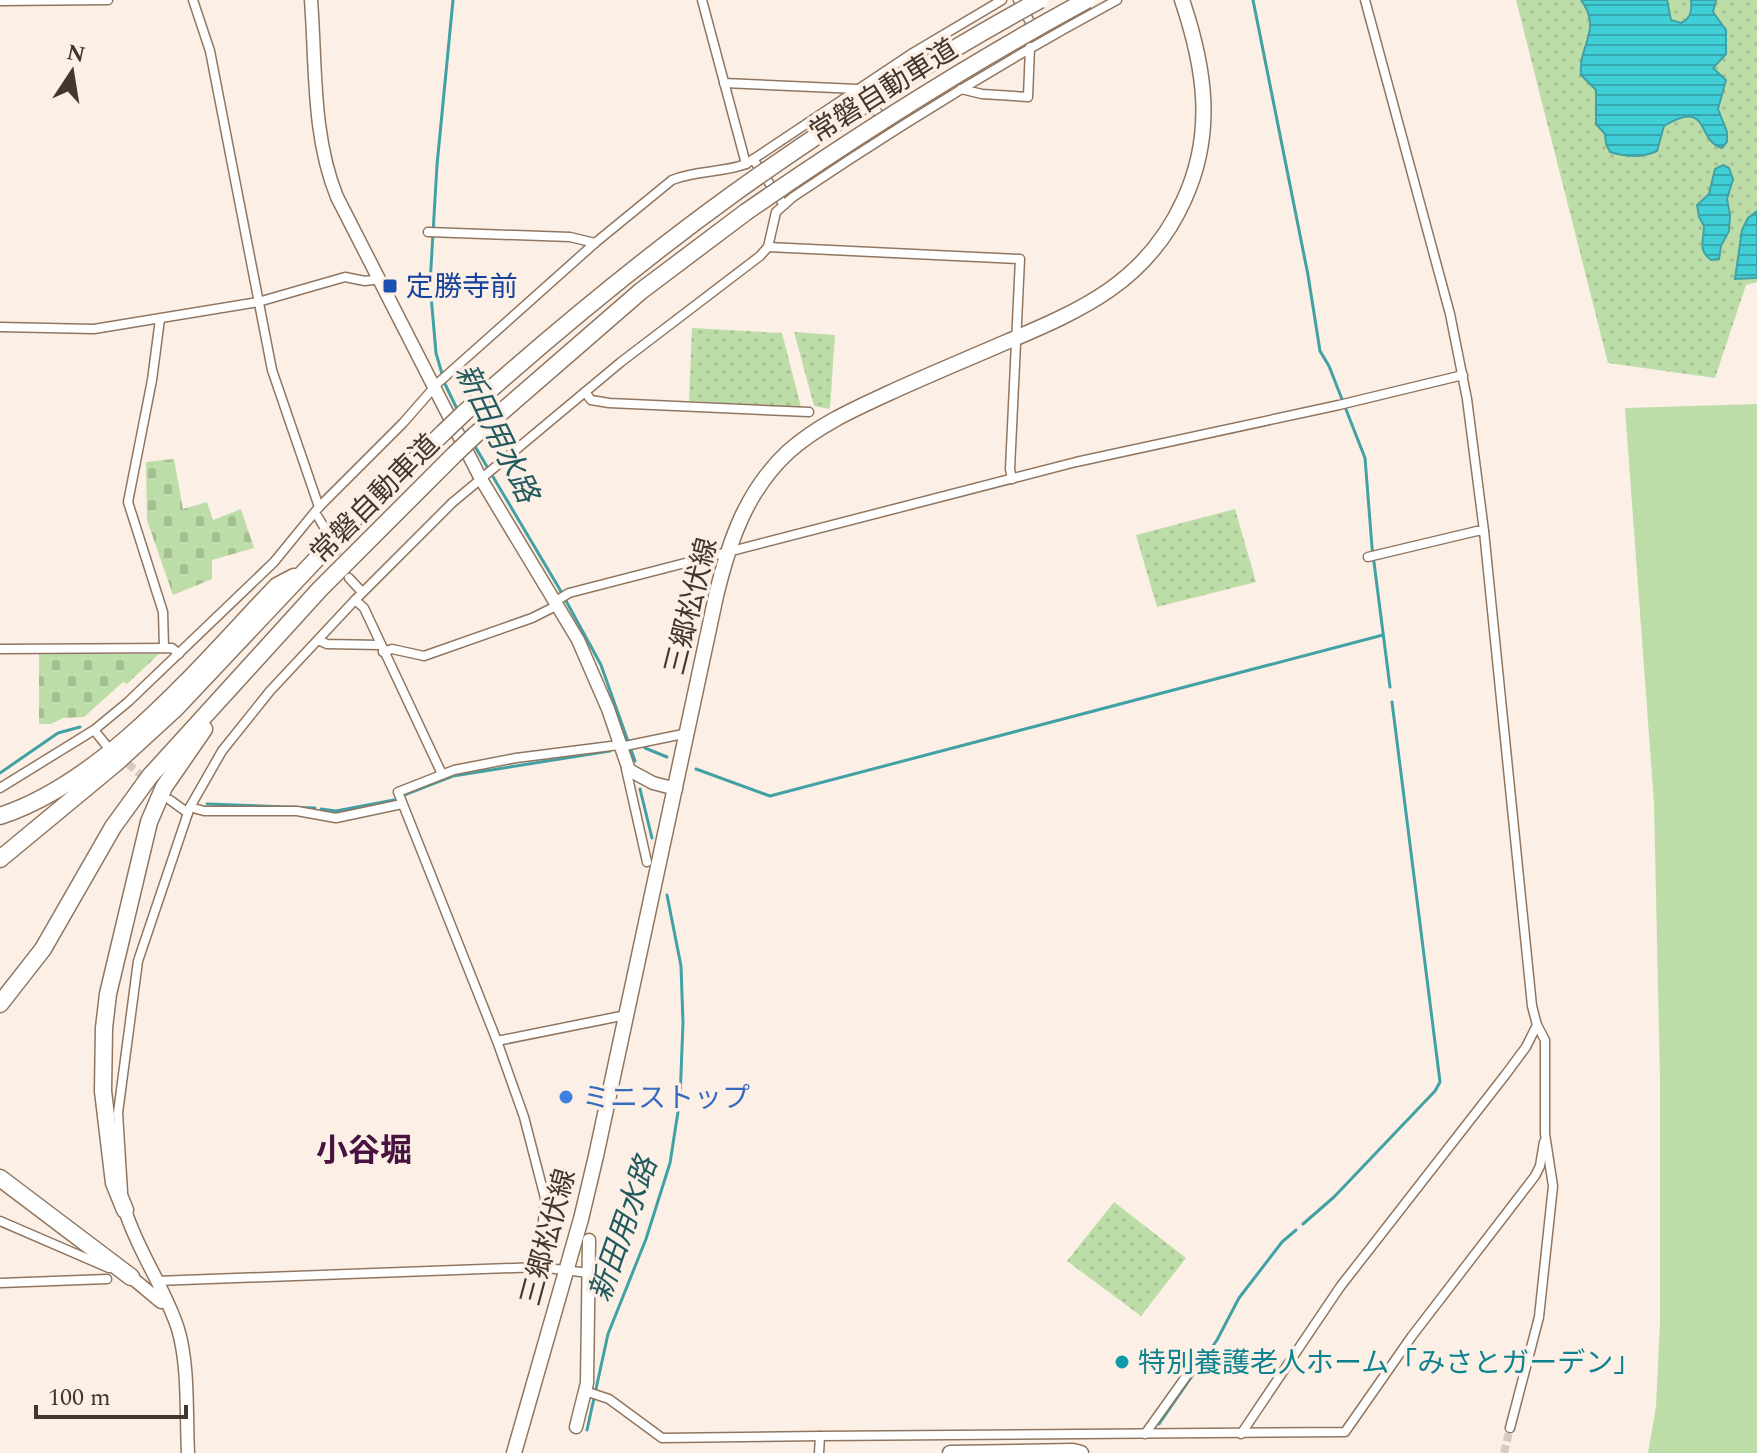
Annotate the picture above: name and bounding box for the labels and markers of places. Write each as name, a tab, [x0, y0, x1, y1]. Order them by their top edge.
place label: 定勝寺前	[406, 266, 518, 309]
marker: 定勝寺前	[381, 277, 399, 295]
place label: ミニストップ	[582, 1077, 750, 1120]
marker: ミニストップ	[557, 1088, 575, 1106]
place label: 特別養護老人ホーム「みさとガーデン」	[1138, 1342, 1641, 1385]
marker: 特別養護老人ホーム「みさとガーデン」	[1113, 1353, 1131, 1371]

